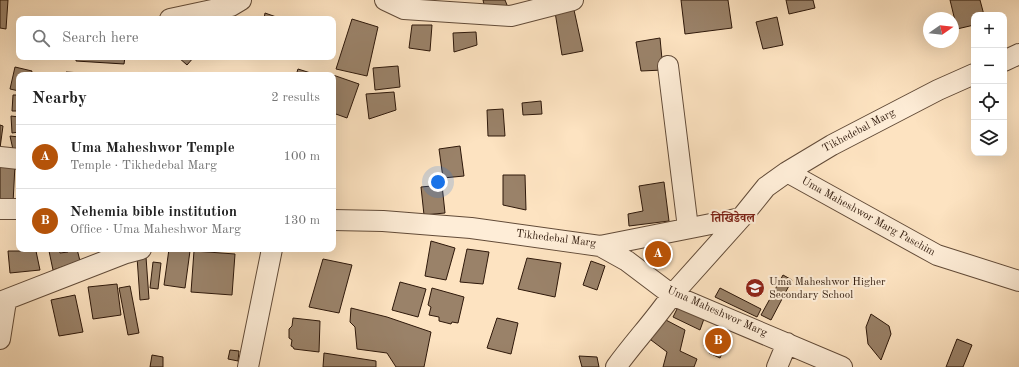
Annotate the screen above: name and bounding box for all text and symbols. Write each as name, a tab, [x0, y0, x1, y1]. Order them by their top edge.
north arrow	[923, 12, 959, 48]
map controls	[971, 12, 1007, 156]
button: +	[971, 12, 1007, 48]
search box	[16, 16, 336, 60]
icon: search	[30, 27, 52, 49]
text: Search here	[62, 31, 139, 46]
button: −	[971, 48, 1007, 84]
button: locate	[971, 84, 1007, 120]
text: Nearby	[32, 90, 87, 107]
text: 2 results	[271, 91, 320, 104]
street label: Tikhedebal Marg	[821, 107, 897, 155]
button: layers	[971, 120, 1007, 156]
text: Uma Maheshwor Temple	[70, 141, 235, 156]
text: A	[40, 150, 50, 163]
text: 100 m	[283, 150, 320, 163]
text: Temple · Tikhedebal Marg	[70, 159, 217, 172]
your location	[428, 172, 448, 192]
street label: Uma Maheshwor Marg Paschim	[799, 176, 937, 259]
text: Nehemia bible institution	[70, 205, 237, 220]
district label: तिखिडेवल	[710, 210, 756, 225]
text: B	[40, 214, 50, 227]
text: 130 m	[283, 214, 320, 227]
text: Office · Uma Maheshwor Marg	[70, 223, 241, 236]
street label: Tikhedebal Marg	[515, 229, 597, 249]
pin: A	[645, 239, 671, 269]
school or university icon: Uma Maheshwor Higher Secondary School	[744, 277, 766, 299]
place label: Uma Maheshwor Higher Secondary School	[769, 277, 886, 301]
street label: Uma Maheshwor Marg	[665, 285, 769, 339]
pin: B	[705, 326, 731, 356]

